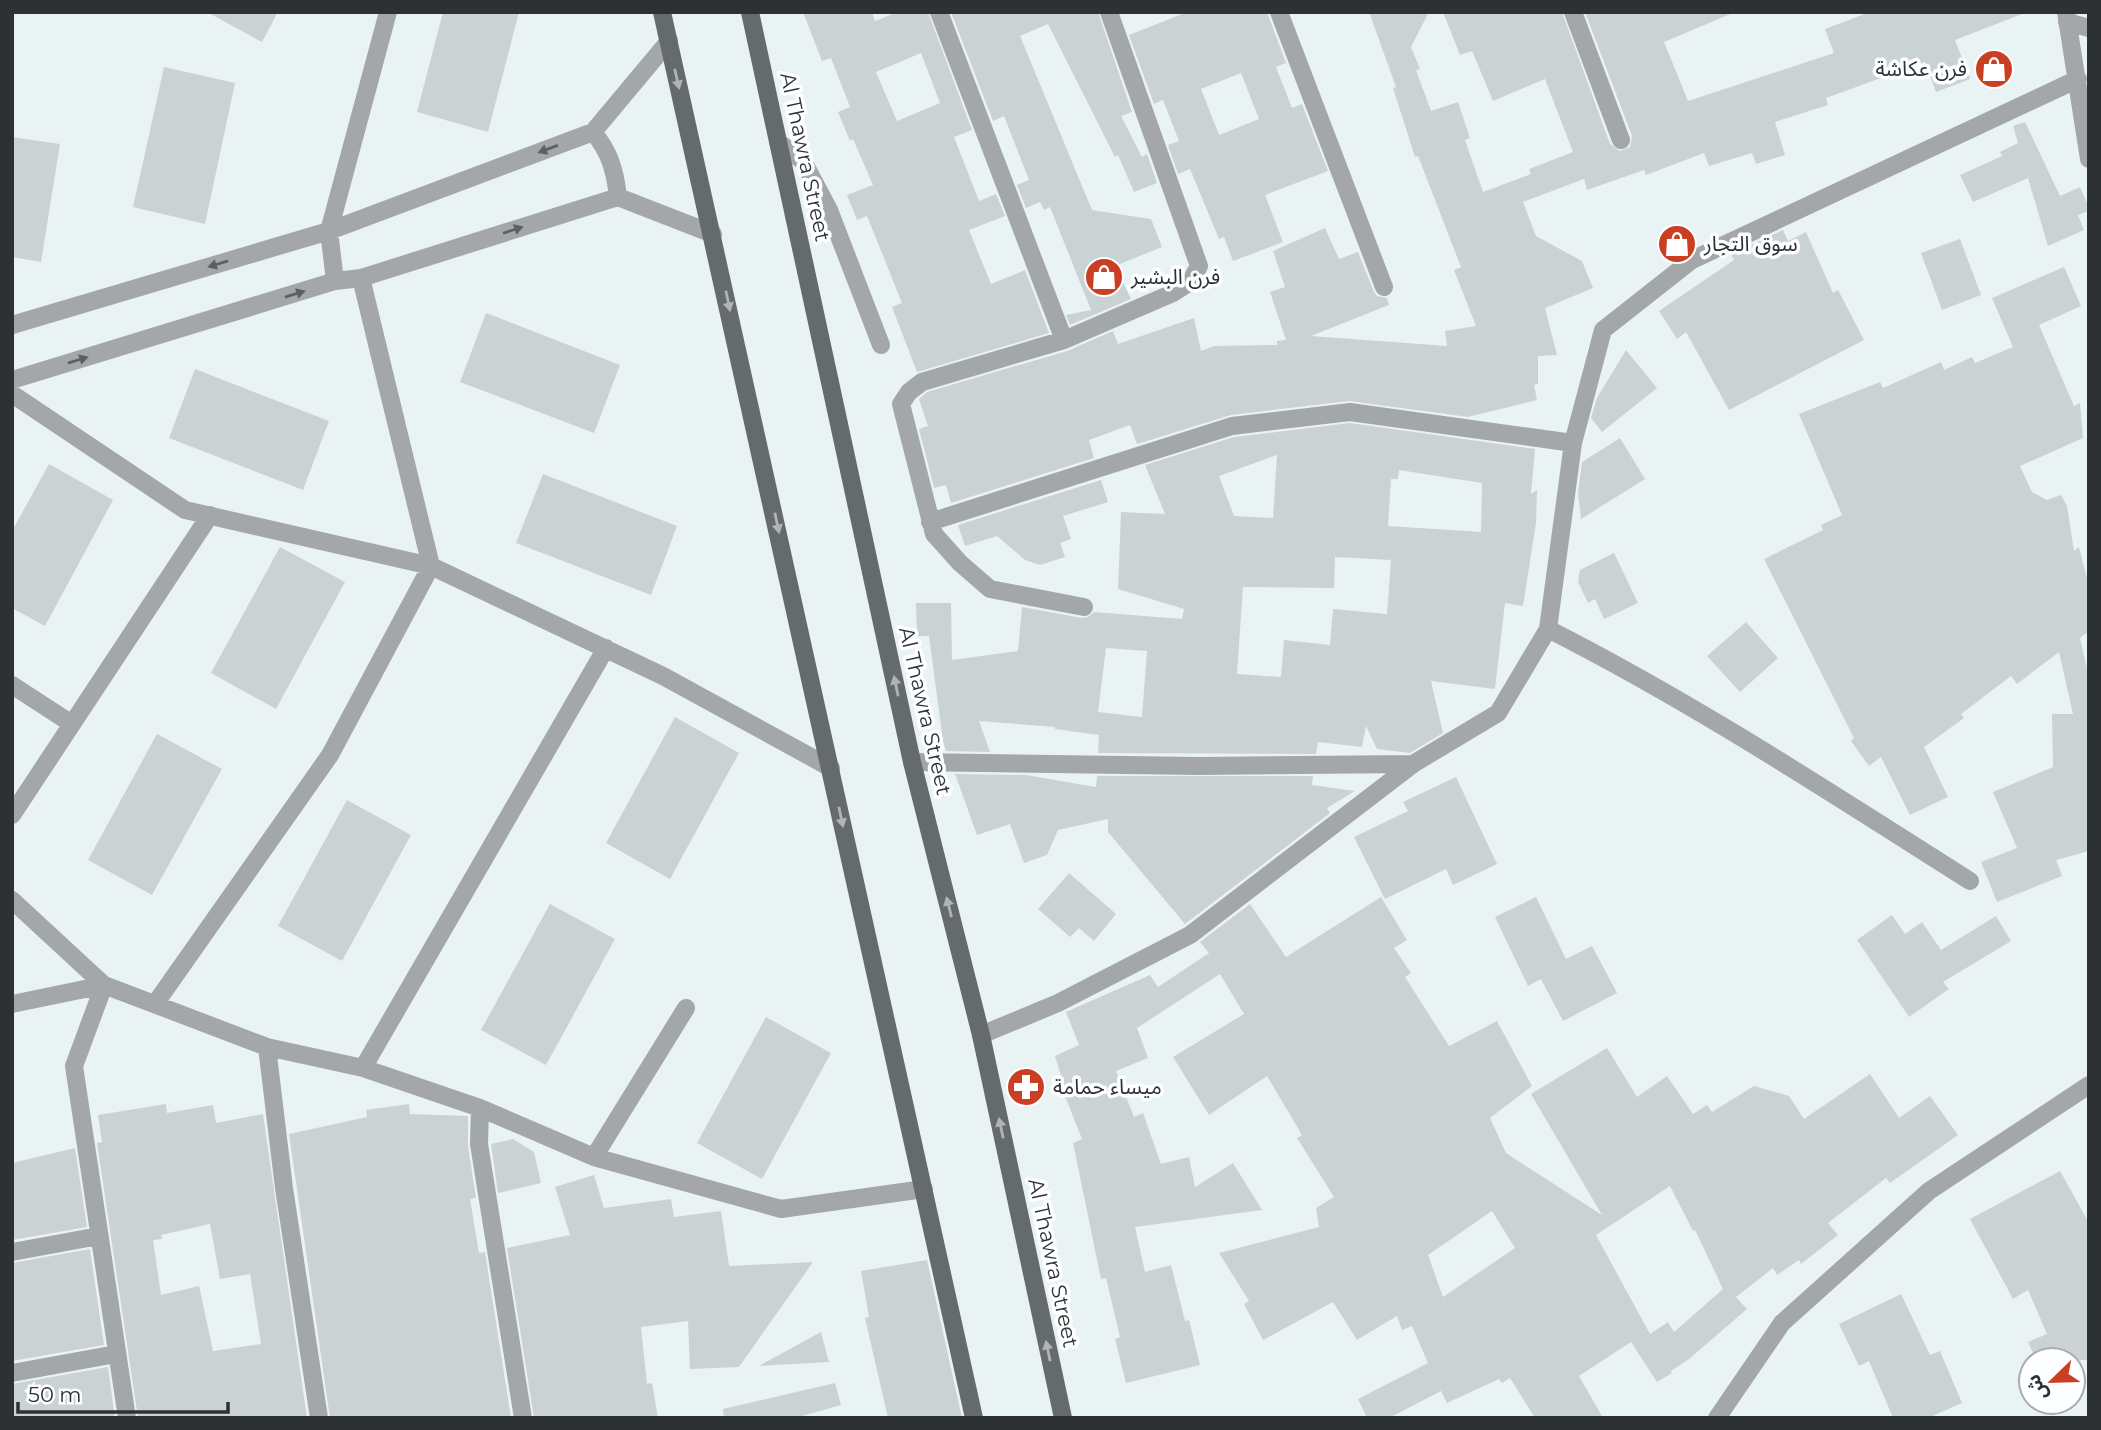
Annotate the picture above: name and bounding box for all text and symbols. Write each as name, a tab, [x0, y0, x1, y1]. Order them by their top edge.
shop icon: فرن عكاشة	[1973, 48, 2015, 90]
place label: فرن عكاشة	[1875, 56, 1967, 81]
one-way arrow	[672, 68, 683, 90]
street label: Al Thawra Street	[775, 70, 836, 244]
one-way arrow	[538, 143, 559, 154]
shop icon: سوق التجار	[1656, 223, 1698, 265]
one-way arrow	[503, 224, 524, 235]
place label: سوق التجار	[1703, 231, 1798, 256]
shop icon: فرن البشير	[1083, 256, 1125, 298]
one-way arrow	[208, 260, 229, 270]
place label: فرن البشير	[1130, 264, 1220, 289]
one-way arrow	[285, 288, 306, 298]
one-way arrow	[722, 290, 733, 312]
one-way arrow	[67, 354, 88, 364]
one-way arrow	[771, 512, 782, 534]
street label: Al Thawra Street	[894, 624, 957, 798]
one-way arrow	[890, 675, 901, 697]
one-way arrow	[836, 806, 847, 828]
one-way arrow	[943, 896, 954, 918]
pharmacy icon: ميساء حمامة	[1005, 1066, 1047, 1108]
place label: ميساء حمامة	[1053, 1074, 1162, 1099]
one-way arrow	[995, 1117, 1006, 1139]
street label: Al Thawra Street	[1023, 1176, 1084, 1350]
one-way arrow	[1043, 1340, 1054, 1362]
north arrow	[2017, 1346, 2087, 1416]
scale bar	[18, 1370, 228, 1414]
text: ش	[2021, 1371, 2052, 1404]
text: 50 m	[28, 1382, 82, 1407]

